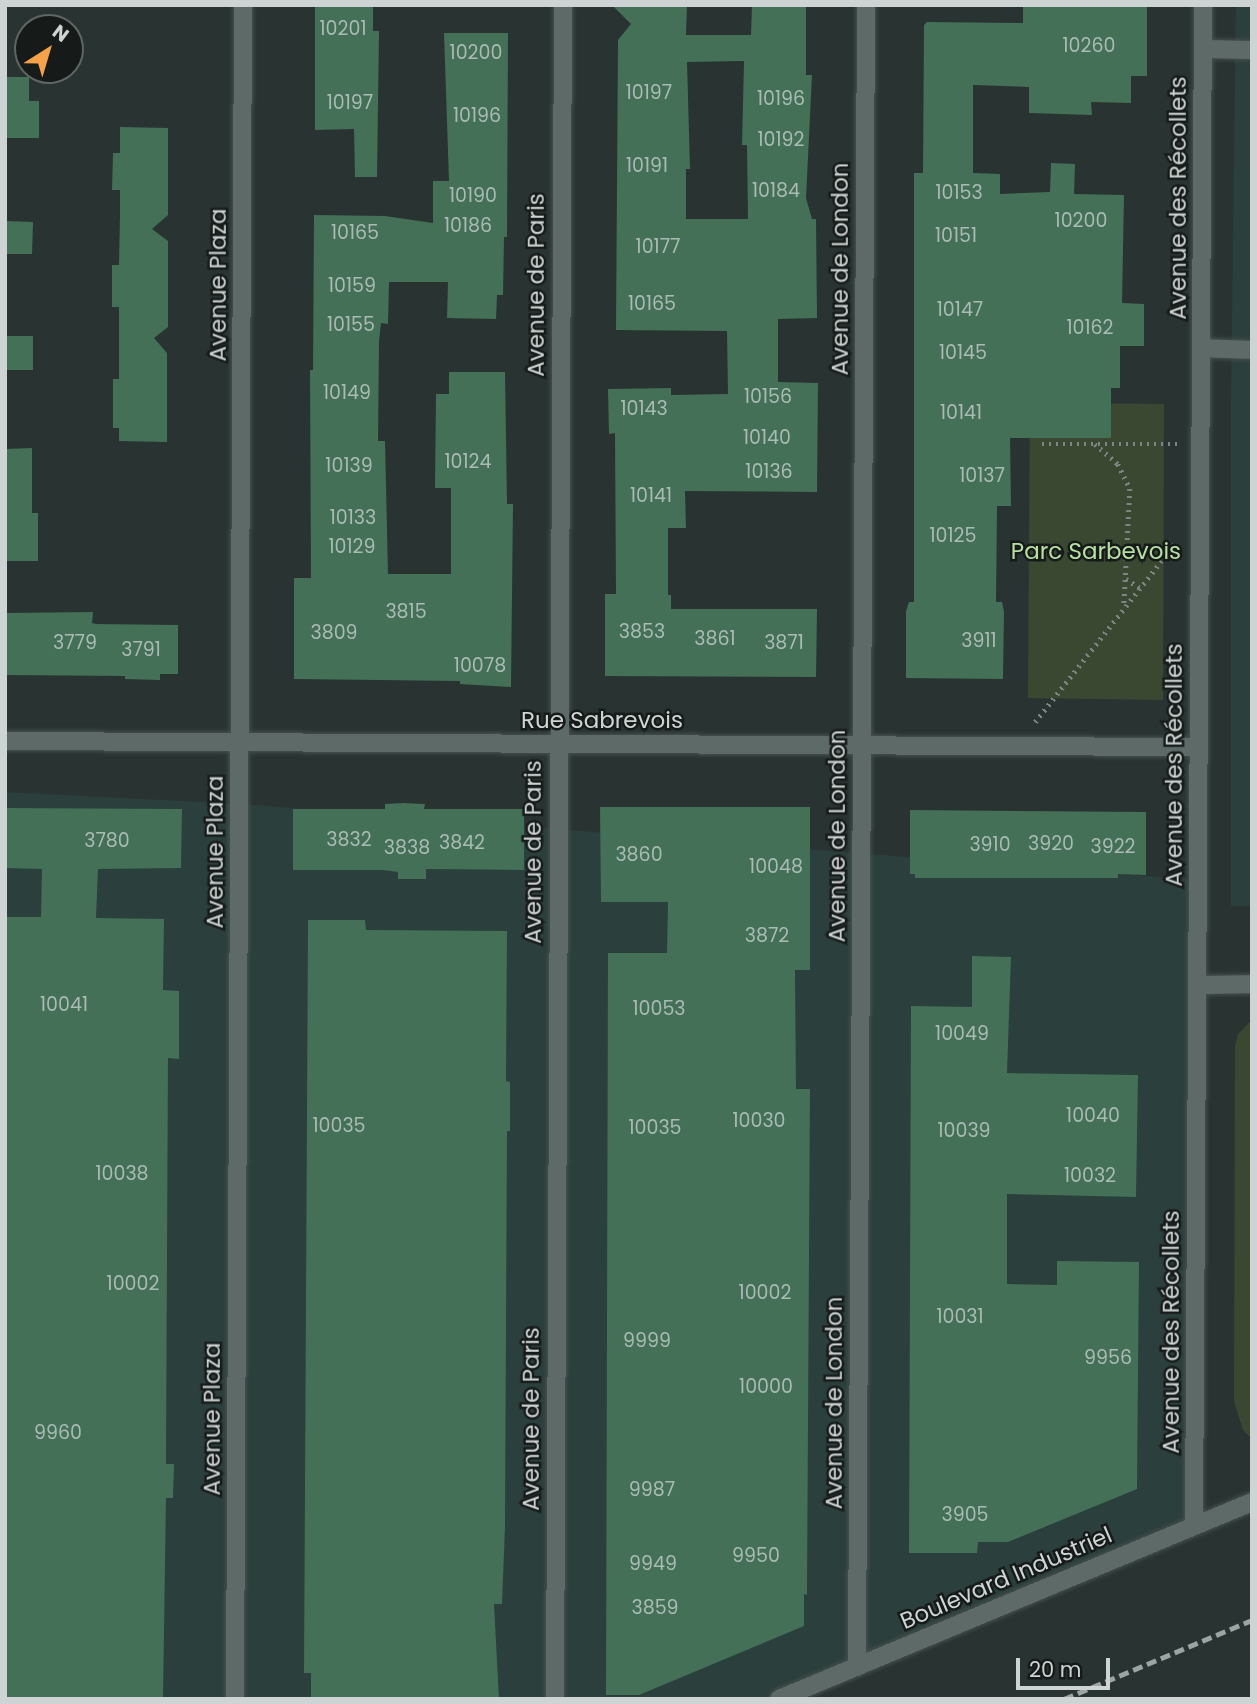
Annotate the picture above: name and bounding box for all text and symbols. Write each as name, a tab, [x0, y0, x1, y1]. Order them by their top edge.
north arrow	[14, 14, 84, 84]
text: N	[47, 18, 75, 49]
house number: 10201	[320, 18, 366, 40]
house number: 10260	[1063, 35, 1115, 57]
house number: 10200	[450, 42, 502, 64]
street label: Avenue des Récollets	[1164, 76, 1192, 320]
house number: 10197	[626, 82, 672, 104]
house number: 10196	[757, 88, 805, 110]
house number: 10197	[327, 92, 373, 114]
house number: 10196	[453, 105, 501, 127]
house number: 10192	[758, 129, 804, 151]
house number: 10191	[626, 155, 668, 177]
street label: Avenue de London	[826, 163, 854, 375]
house number: 10184	[752, 180, 800, 202]
house number: 10153	[935, 182, 983, 204]
house number: 10190	[449, 185, 497, 207]
street label: Avenue de Paris	[522, 193, 550, 377]
street label: Avenue Plaza	[204, 208, 232, 362]
house number: 10200	[1055, 210, 1107, 232]
house number: 10186	[444, 215, 492, 237]
house number: 10165	[331, 222, 379, 244]
house number: 10151	[935, 225, 977, 247]
house number: 10177	[636, 236, 680, 258]
house number: 10159	[328, 275, 376, 297]
house number: 10165	[628, 293, 676, 315]
house number: 10147	[937, 299, 983, 321]
house number: 10155	[327, 314, 375, 336]
house number: 10162	[1066, 317, 1114, 339]
house number: 10145	[939, 342, 987, 364]
house number: 10149	[323, 382, 371, 404]
house number: 10156	[744, 386, 792, 408]
house number: 10143	[620, 398, 668, 420]
house number: 10141	[940, 402, 982, 424]
house number: 10140	[743, 427, 791, 449]
house number: 10124	[445, 451, 491, 473]
house number: 10139	[325, 455, 373, 477]
house number: 10136	[745, 461, 793, 483]
house number: 10137	[959, 465, 1005, 487]
house number: 10141	[630, 485, 672, 507]
house number: 10133	[330, 507, 376, 529]
house number: 10125	[930, 525, 976, 547]
house number: 10129	[329, 536, 375, 558]
park label: Parc Sarbevois	[1011, 537, 1181, 565]
house number: 3815	[385, 601, 427, 623]
house number: 3853	[619, 621, 665, 643]
house number: 3809	[310, 622, 358, 644]
house number: 3861	[694, 628, 736, 650]
house number: 3911	[961, 630, 997, 652]
house number: 3779	[53, 632, 97, 654]
house number: 3871	[764, 632, 804, 654]
house number: 3791	[121, 639, 161, 661]
street label: Avenue des Récollets	[1160, 643, 1188, 887]
house number: 10078	[454, 655, 506, 677]
street label: Rue Sabrevois	[521, 706, 683, 734]
street label: Avenue de London	[823, 730, 851, 942]
street label: Avenue de Paris	[519, 760, 547, 944]
street label: Avenue Plaza	[201, 775, 229, 929]
house number: 3832	[326, 829, 372, 851]
house number: 3780	[84, 830, 130, 852]
house number: 3842	[439, 832, 485, 854]
house number: 3920	[1028, 833, 1074, 855]
house number: 3910	[969, 834, 1011, 856]
house number: 3922	[1090, 836, 1136, 858]
house number: 3838	[384, 837, 430, 859]
house number: 3860	[615, 844, 663, 866]
house number: 10048	[749, 856, 803, 878]
house number: 3872	[745, 925, 789, 947]
house number: 10041	[40, 994, 88, 1016]
house number: 10053	[632, 998, 686, 1020]
house number: 10049	[935, 1023, 989, 1045]
house number: 10040	[1066, 1105, 1120, 1127]
house number: 10030	[732, 1110, 786, 1132]
house number: 10035	[312, 1115, 366, 1137]
house number: 10035	[628, 1117, 682, 1139]
house number: 10039	[937, 1120, 991, 1142]
house number: 10038	[95, 1163, 149, 1185]
house number: 10032	[1064, 1165, 1116, 1187]
street label: Avenue des Récollets	[1157, 1210, 1185, 1454]
house number: 10002	[107, 1273, 159, 1295]
house number: 10002	[739, 1282, 791, 1304]
street label: Avenue de London	[820, 1297, 848, 1509]
house number: 10031	[936, 1306, 984, 1328]
street label: Avenue de Paris	[517, 1327, 545, 1511]
house number: 9999	[623, 1330, 671, 1352]
street label: Avenue Plaza	[198, 1342, 226, 1496]
house number: 9956	[1084, 1347, 1132, 1369]
house number: 10000	[739, 1376, 793, 1398]
house number: 9960	[34, 1422, 82, 1444]
house number: 9987	[629, 1479, 675, 1501]
house number: 3905	[941, 1504, 989, 1526]
street label: Boulevard Industriel	[896, 1521, 1116, 1635]
house number: 9950	[732, 1545, 780, 1567]
house number: 9949	[629, 1553, 677, 1575]
house number: 3859	[631, 1597, 679, 1619]
scale bar	[1019, 1644, 1114, 1688]
text: 20 m	[1029, 1655, 1082, 1684]

